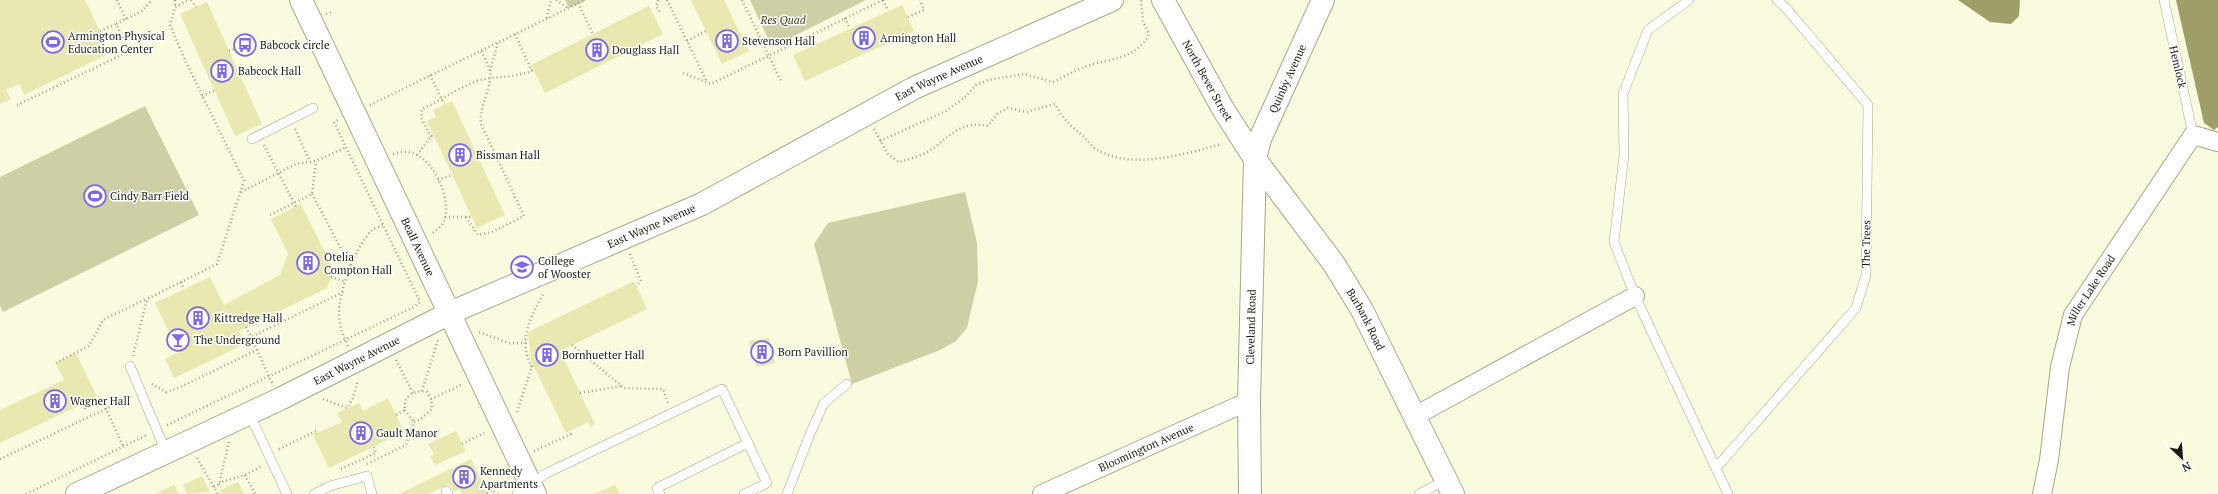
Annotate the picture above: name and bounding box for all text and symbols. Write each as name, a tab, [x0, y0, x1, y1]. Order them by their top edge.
park label: Res Quad	[759, 13, 806, 27]
building icon: Armington Hall	[851, 25, 877, 51]
building icon: Stevenson Hall	[714, 28, 740, 54]
sports icon: Armington Physical Education Center	[40, 29, 66, 55]
place label: Armington Physical Education Center	[68, 29, 165, 56]
place label: Armington Hall	[880, 31, 956, 45]
bus stop icon: Babcock circle	[232, 32, 258, 58]
place label: Stevenson Hall	[742, 34, 815, 48]
building icon: Douglass Hall	[584, 37, 610, 63]
street label: North Bever Street	[1179, 37, 1236, 124]
place label: Babcock circle	[260, 38, 330, 52]
street label: Quinby Avenue	[1266, 41, 1309, 115]
place label: Douglass Hall	[612, 43, 679, 57]
street label: Hemlock	[2166, 44, 2190, 90]
street label: East Wayne Avenue	[893, 51, 985, 104]
building icon: Babcock Hall	[209, 58, 235, 84]
place label: Babcock Hall	[238, 64, 301, 78]
building icon: Bissman Hall	[447, 142, 473, 168]
place label: Bissman Hall	[476, 148, 540, 162]
sports icon: Cindy Barr Field	[82, 183, 108, 209]
place label: Cindy Barr Field	[110, 189, 189, 203]
street label: East Wayne Avenue	[605, 200, 698, 251]
street label: Beall Avenue	[398, 215, 438, 279]
street label: The Trees	[1859, 220, 1873, 268]
building icon: Otelia Compton Hall	[295, 250, 321, 276]
place label: Otelia Compton Hall	[324, 250, 392, 277]
street label: Miller Lake Road	[2064, 252, 2118, 327]
school or university icon: College of Wooster	[509, 254, 535, 280]
place label: College of Wooster	[538, 254, 592, 281]
street label: Burbank Road	[1343, 286, 1388, 353]
street label: Cleveland Road	[1243, 289, 1259, 365]
building icon: Kittredge Hall	[185, 305, 211, 331]
place label: Kittredge Hall	[214, 311, 283, 325]
bar icon: The Underground	[165, 327, 191, 353]
street label: East Wayne Avenue	[311, 332, 403, 388]
place label: The Underground	[194, 333, 280, 347]
building icon: Born Pavillion	[749, 339, 775, 365]
building icon: Bornhuetter Hall	[534, 342, 560, 368]
place label: Born Pavillion	[778, 345, 848, 359]
place label: Bornhuetter Hall	[562, 348, 645, 362]
building icon: Wagner Hall	[42, 388, 68, 414]
place label: Wagner Hall	[70, 394, 130, 408]
building icon: Gault Manor	[348, 420, 374, 446]
street label: Bloomington Avenue	[1096, 420, 1196, 475]
place label: Gault Manor	[376, 426, 438, 440]
north arrow	[2162, 438, 2202, 478]
text: N	[2179, 459, 2193, 475]
building icon: Kennedy Apartments	[451, 464, 477, 490]
place label: Kennedy Apartments	[480, 464, 538, 491]

